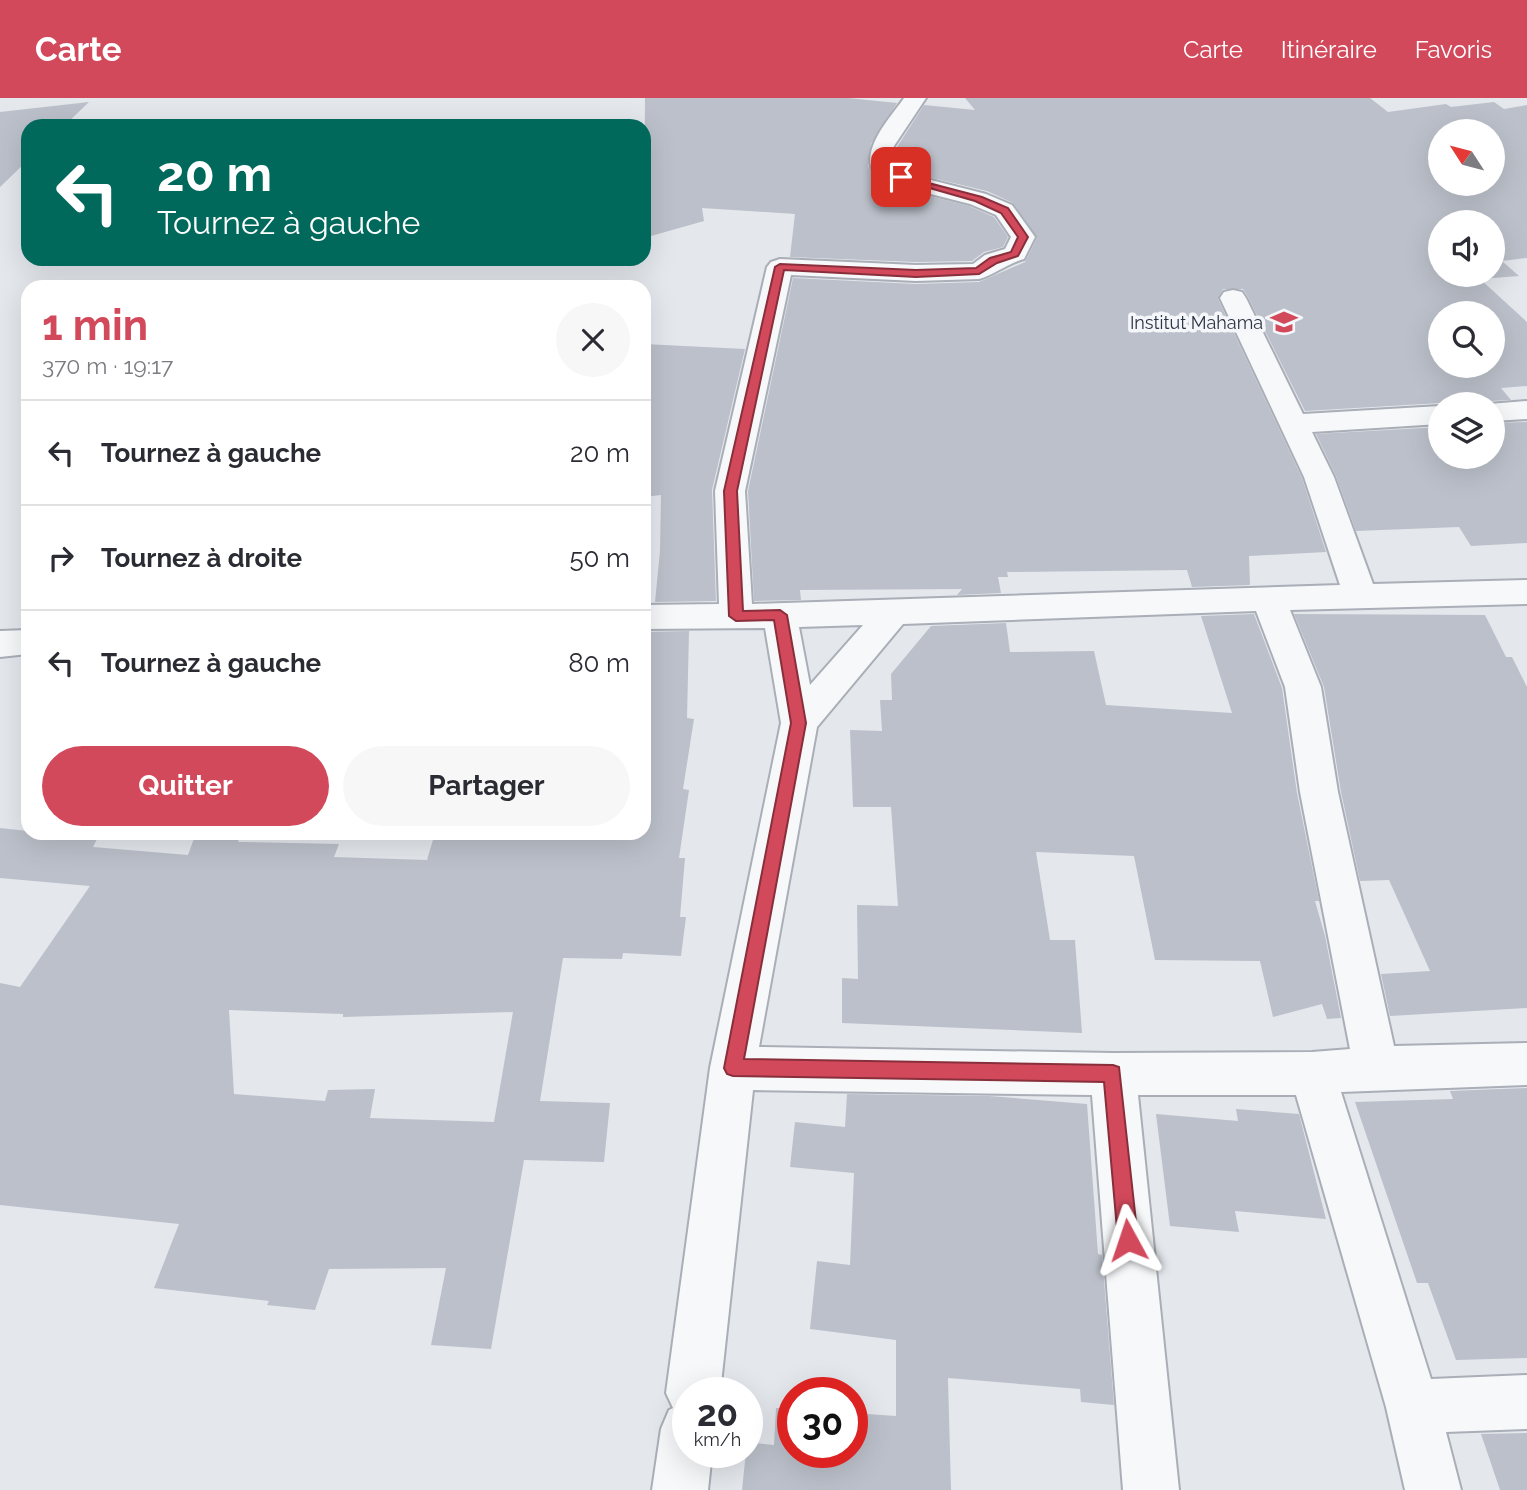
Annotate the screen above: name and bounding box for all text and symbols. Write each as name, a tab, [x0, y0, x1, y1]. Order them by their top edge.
text: Carte	[35, 30, 122, 69]
text: Carte	[1183, 35, 1243, 64]
text: Itinéraire	[1281, 35, 1377, 64]
text: Favoris	[1415, 35, 1492, 64]
north arrow	[1428, 119, 1505, 196]
map controls	[1428, 119, 1505, 469]
text: 20 m	[157, 145, 272, 202]
icon: left	[42, 147, 133, 238]
pin	[871, 147, 931, 207]
icon: arrive	[882, 158, 920, 196]
text: Tournez à gauche	[157, 204, 420, 241]
button: sound	[1428, 210, 1505, 287]
text: 1 min	[42, 301, 148, 350]
button: search	[1428, 301, 1505, 378]
button: close	[556, 303, 630, 377]
school or university icon: Institut Mahama	[1269, 307, 1299, 337]
place label: Institut Mahama	[1130, 312, 1263, 333]
text: 370 m · 19:17	[42, 352, 173, 379]
button: layers	[1428, 392, 1505, 469]
icon: left	[42, 434, 80, 472]
text: Tournez à gauche	[101, 438, 321, 468]
text: 20 m	[570, 438, 630, 468]
icon: right	[42, 539, 80, 577]
text: Tournez à droite	[101, 543, 302, 573]
text: 50 m	[569, 543, 630, 573]
icon: left	[42, 644, 80, 682]
text: Tournez à gauche	[101, 648, 321, 678]
text: 80 m	[568, 648, 630, 678]
button: Quitter	[42, 746, 329, 826]
button: Partager	[343, 746, 630, 826]
position arrow	[1091, 1203, 1165, 1277]
speed limit sign: 30	[777, 1377, 868, 1468]
text: 20	[697, 1393, 738, 1434]
text: km/h	[694, 1429, 741, 1450]

